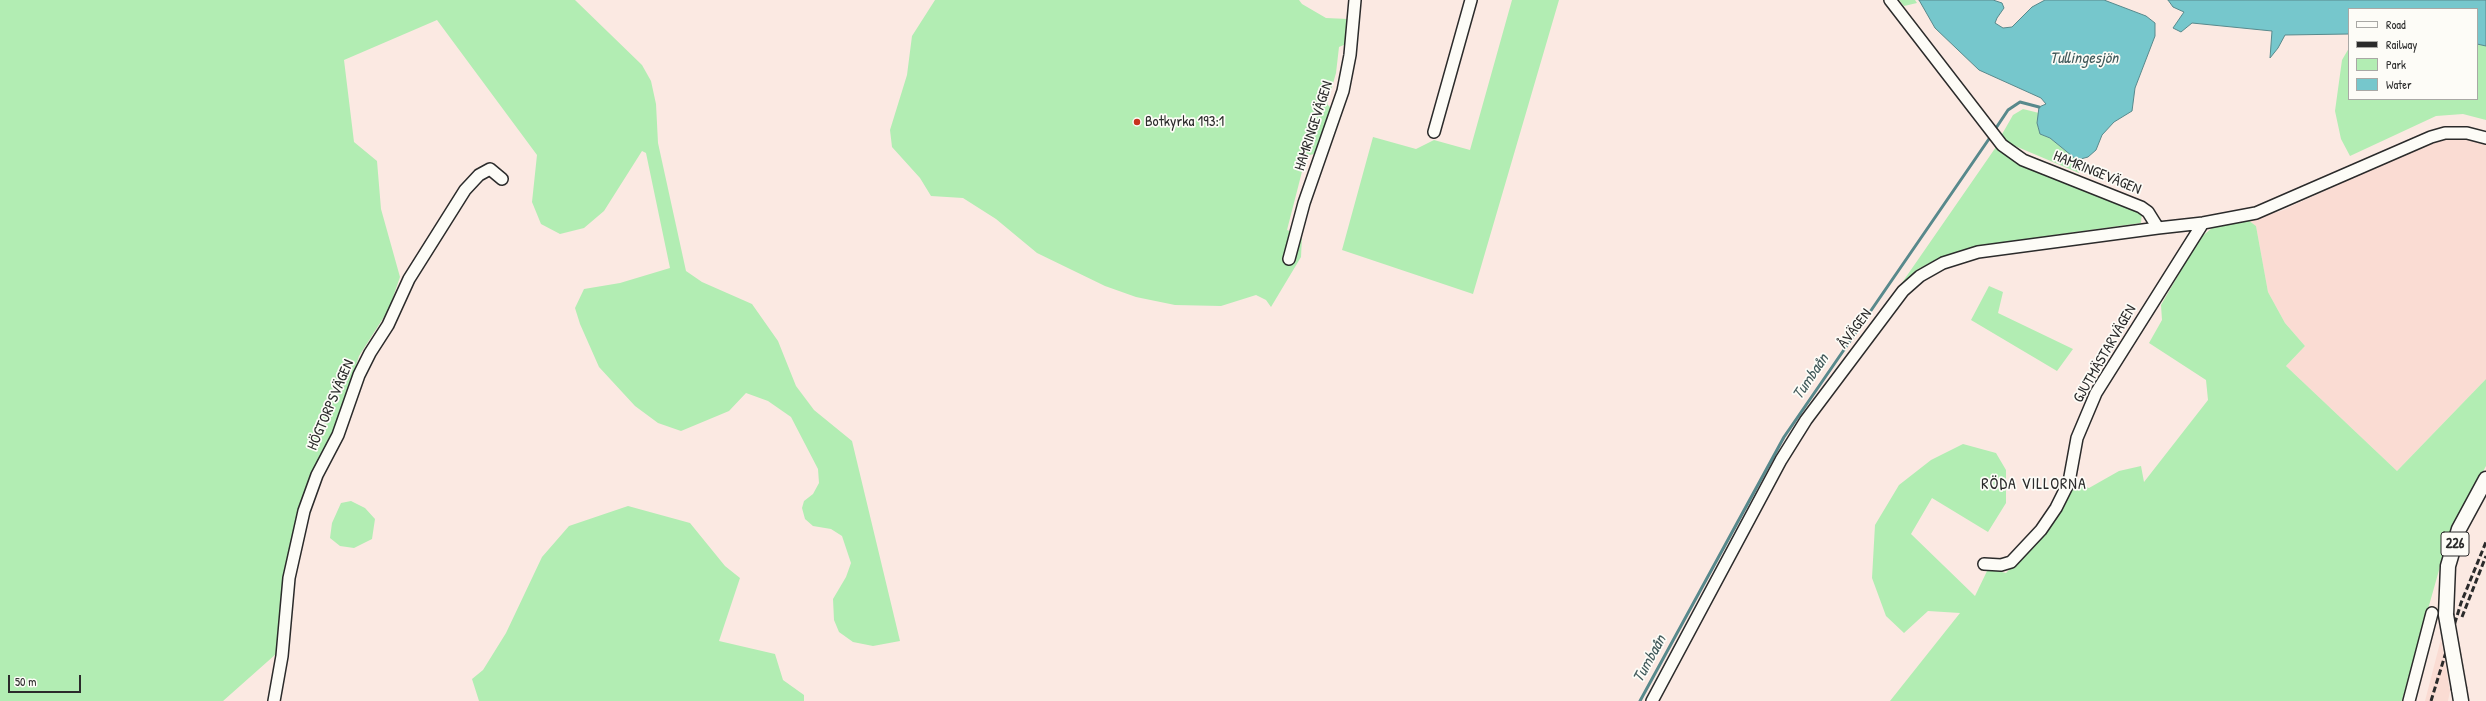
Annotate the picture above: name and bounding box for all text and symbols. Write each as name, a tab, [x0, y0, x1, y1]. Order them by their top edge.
legend	[2348, 8, 2478, 100]
text: Road	[2386, 16, 2406, 33]
text: Railway	[2386, 36, 2417, 53]
water label: Tullingesjön	[2050, 49, 2118, 69]
text: Park	[2386, 56, 2406, 73]
text: Water	[2386, 76, 2412, 93]
street label: HAMRINGEVÄGEN	[1291, 79, 1337, 173]
place label: Botkyrka 193:1	[1145, 113, 1224, 131]
marker: Botkyrka 193:1	[1132, 117, 1142, 127]
street label: HAMRINGEVÄGEN	[2051, 147, 2143, 199]
street label: GJUTMÄSTARVÄGEN	[2070, 302, 2140, 406]
street label: ÅVÄGEN	[1834, 306, 1876, 352]
water label: Tumbaån	[1789, 350, 1833, 404]
street label: HÖGTORPSVÄGEN	[304, 357, 358, 453]
district label: RÖDA VILLORNA	[1981, 475, 2087, 495]
road number: 226	[2441, 532, 2469, 556]
water label: Tumbaån	[1629, 632, 1671, 686]
scale bar	[10, 667, 83, 693]
text: 50 m	[15, 673, 36, 690]

